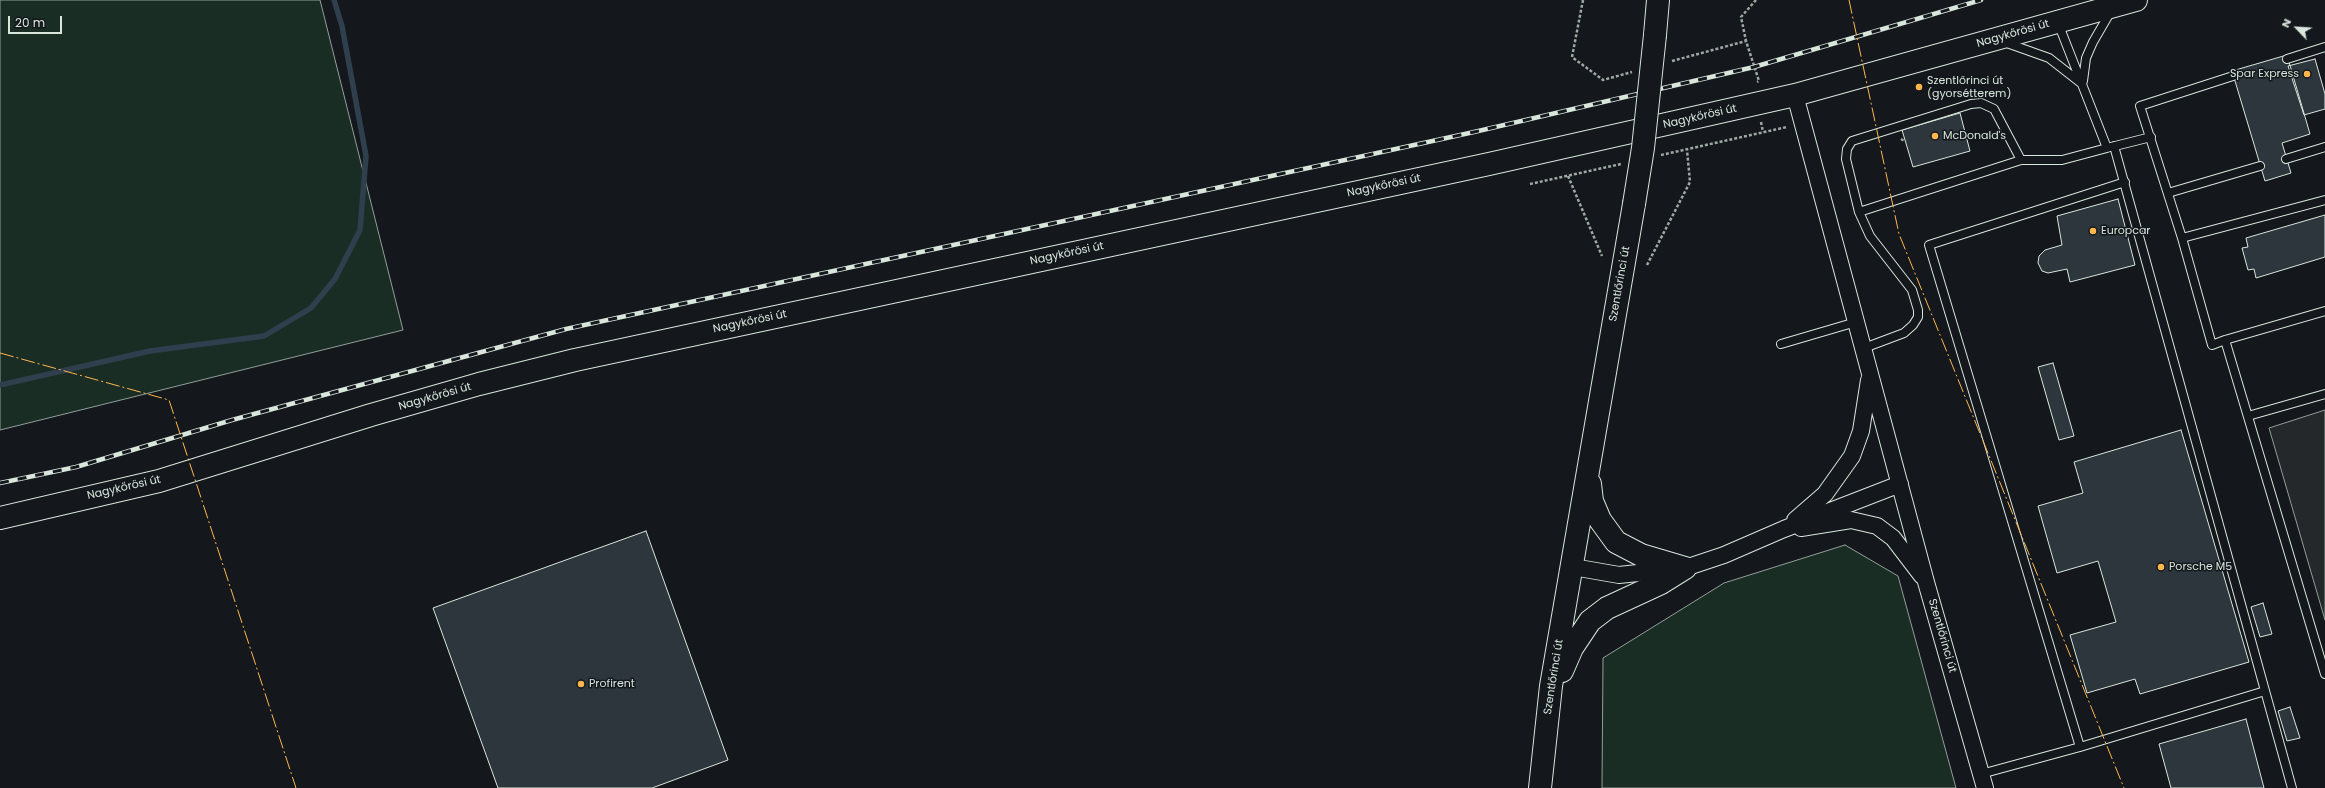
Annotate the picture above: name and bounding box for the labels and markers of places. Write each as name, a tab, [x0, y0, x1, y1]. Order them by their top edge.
place label: Spar Express	[2230, 67, 2299, 81]
marker: Spar Express	[2302, 69, 2312, 79]
place label: Szentlőrinci út (gyorsétterem)	[1927, 74, 2011, 100]
marker: Szentlőrinci út (gyorsétterem)	[1914, 82, 1924, 92]
place label: McDonald's	[1943, 129, 2006, 143]
marker: McDonald's	[1930, 131, 1940, 141]
place label: Europcar	[2101, 224, 2150, 238]
marker: Europcar	[2088, 226, 2098, 236]
place label: Porsche M5	[2169, 560, 2232, 574]
marker: Porsche M5	[2156, 562, 2166, 572]
place label: Profirent	[589, 677, 635, 691]
marker: Profirent	[576, 679, 586, 689]

